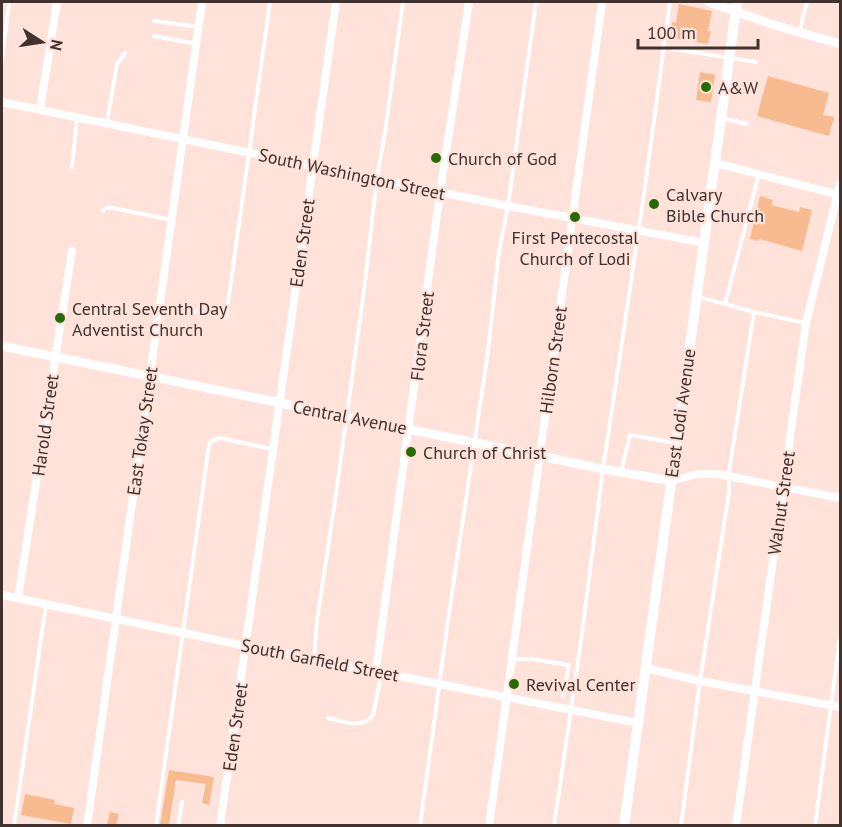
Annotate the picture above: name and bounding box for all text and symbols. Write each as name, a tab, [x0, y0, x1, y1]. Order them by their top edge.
north arrow	[12, 12, 72, 72]
scale bar	[638, 12, 758, 50]
text: 100 m	[647, 21, 696, 44]
text: N	[46, 38, 68, 52]
place label: A&W	[718, 76, 758, 99]
marker: A&W	[699, 80, 713, 94]
street label: South Washington Street	[257, 143, 447, 205]
place label: Church of God	[448, 147, 557, 170]
marker: Church of God	[429, 151, 443, 165]
place label: Calvary Bible Church	[666, 183, 764, 227]
street label: Eden Street	[284, 197, 320, 289]
marker: Calvary Bible Church	[647, 197, 661, 211]
marker: First Pentecostal Church of Lodi	[568, 210, 582, 224]
place label: First Pentecostal Church of Lodi	[511, 226, 639, 270]
street label: Flora Street	[405, 290, 439, 382]
place label: Central Seventh Day Adventist Church	[72, 297, 228, 341]
street label: Hilborn Street	[534, 305, 572, 415]
marker: Central Seventh Day Adventist Church	[53, 311, 67, 325]
street label: East Lodi Avenue	[660, 347, 700, 479]
street label: East Tokay Street	[122, 365, 162, 497]
street label: Harold Street	[26, 373, 64, 477]
street label: Central Avenue	[291, 395, 409, 439]
place label: Church of Christ	[423, 441, 546, 464]
marker: Church of Christ	[404, 445, 418, 459]
street label: Walnut Street	[762, 450, 800, 556]
street label: South Garfield Street	[239, 633, 401, 687]
place label: Revival Center	[526, 673, 636, 696]
marker: Revival Center	[507, 677, 521, 691]
street label: Eden Street	[217, 681, 253, 773]

